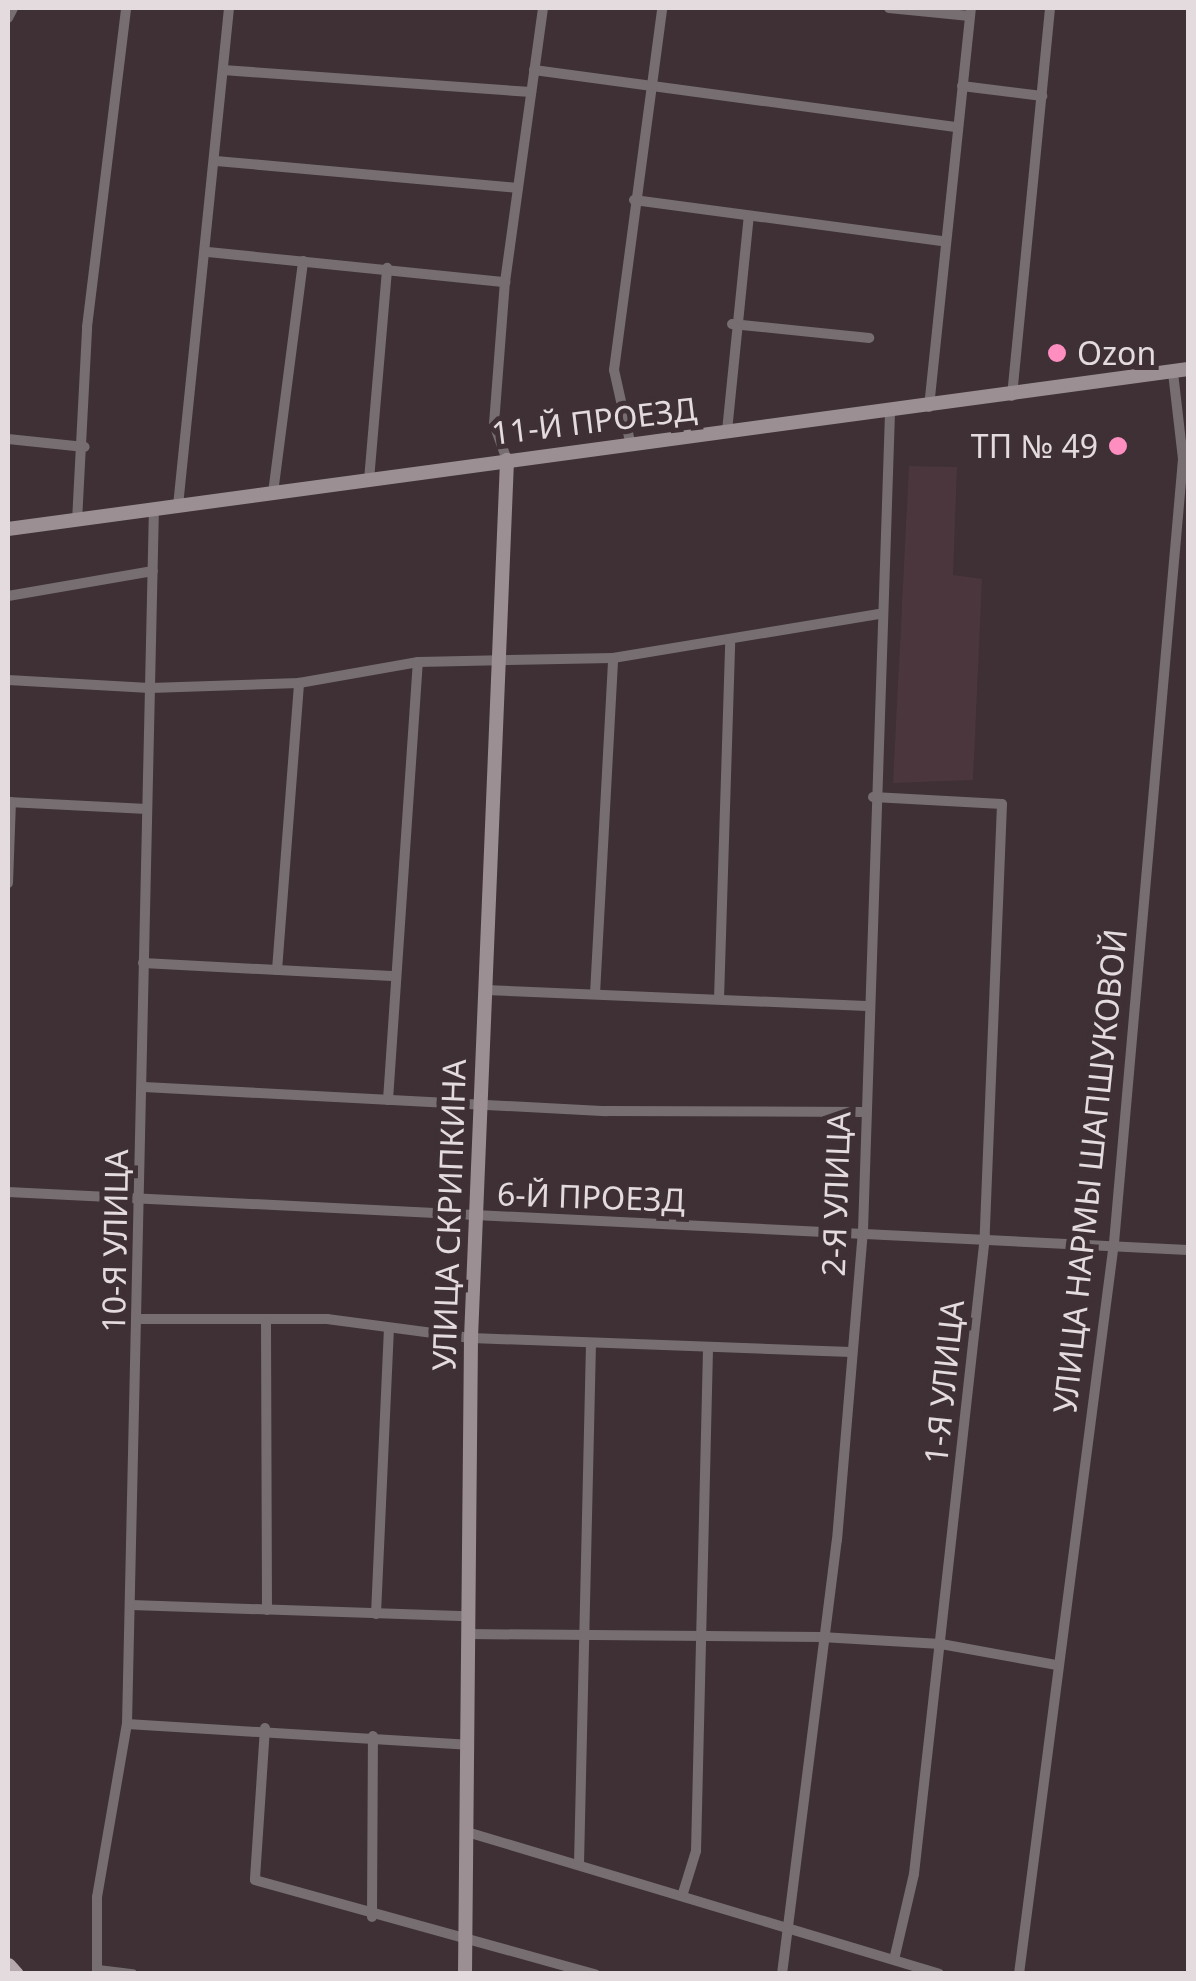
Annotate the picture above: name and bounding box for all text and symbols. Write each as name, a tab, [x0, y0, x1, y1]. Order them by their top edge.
place label: Ozon	[1077, 334, 1156, 372]
marker: Ozon	[1046, 342, 1068, 364]
street label: 11-Й ПРОЕЗД	[489, 389, 699, 453]
place label: ТП № 49	[971, 427, 1098, 465]
marker: ТП № 49	[1107, 435, 1129, 457]
street label: УЛИЦА НАРМЫ ШАПШУКОВОЙ	[1045, 927, 1135, 1415]
street label: УЛИЦА СКРИПКИНА	[424, 1059, 474, 1371]
street label: 2-Я УЛИЦА	[814, 1111, 858, 1277]
street label: 10-Я УЛИЦА	[94, 1149, 136, 1333]
street label: 6-Й ПРОЕЗД	[496, 1175, 686, 1219]
street label: 1-Я УЛИЦА	[916, 1298, 972, 1466]

